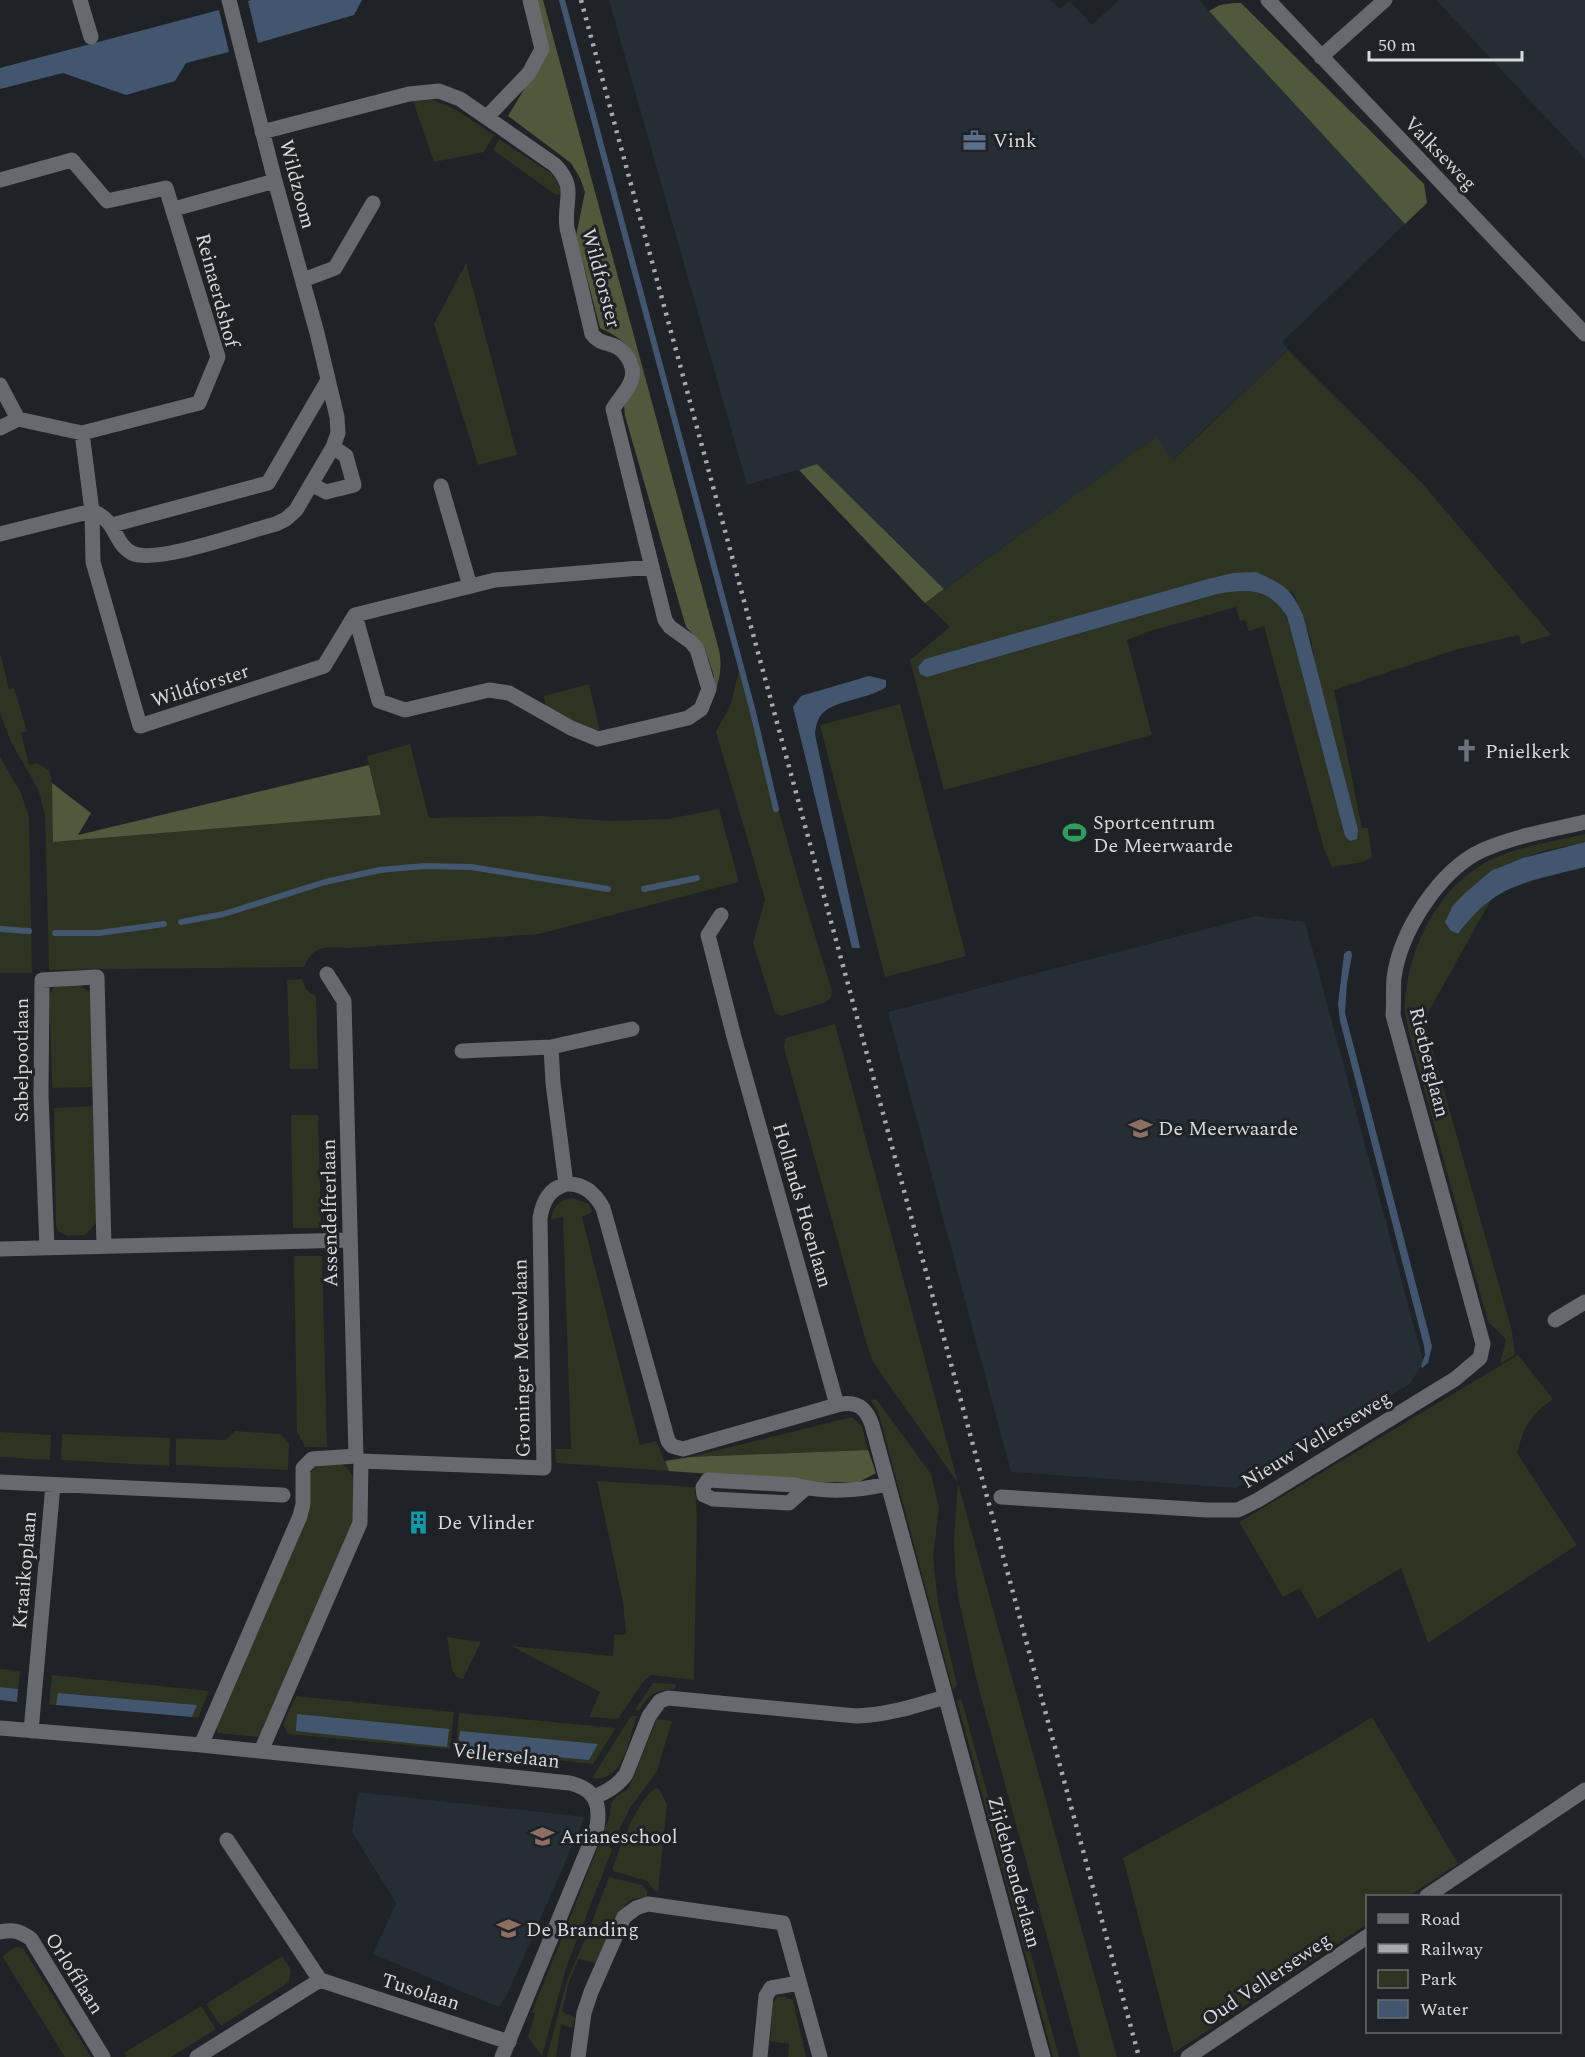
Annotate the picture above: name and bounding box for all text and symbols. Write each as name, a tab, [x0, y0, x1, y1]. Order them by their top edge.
scale bar	[1369, 24, 1522, 62]
text: 50 m	[1378, 32, 1416, 59]
street label: Valkseweg	[1397, 109, 1484, 198]
place label: Vink	[993, 126, 1037, 156]
office icon: Vink	[962, 127, 988, 153]
street label: Wildzoom	[271, 136, 323, 232]
street label: Wildforster	[573, 225, 629, 331]
street label: Reinaerdshof	[187, 230, 247, 353]
street label: Wildforster	[147, 656, 253, 716]
place label: Pnielkerk	[1485, 737, 1570, 767]
church icon: Pnielkerk	[1454, 738, 1480, 764]
place label: Sportcentrum De Meerwaarde	[1093, 808, 1233, 861]
sports icon: Sportcentrum De Meerwaarde	[1062, 820, 1088, 846]
street label: Sabelpootlaan	[7, 998, 37, 1122]
street label: Rietberglaan	[1401, 1004, 1457, 1121]
place label: De Meerwaarde	[1158, 1114, 1298, 1144]
school or university icon: De Meerwaarde	[1127, 1115, 1153, 1141]
street label: Hollands Hoenlaan	[764, 1119, 840, 1291]
street label: Assendelfterlaan	[314, 1138, 346, 1288]
street label: Groninger Meeuwlaan	[505, 1258, 539, 1458]
street label: Nieuw Vellerseweg	[1236, 1383, 1397, 1497]
place label: De Vlinder	[437, 1508, 535, 1538]
building icon: De Vlinder	[406, 1509, 432, 1535]
street label: Kraaikoplaan	[5, 1510, 45, 1630]
street label: Vellerselaan	[450, 1735, 561, 1777]
street label: Zijdehoenderlaan	[979, 1793, 1049, 1952]
place label: Arianeschool	[560, 1822, 678, 1852]
school or university icon: Arianeschool	[529, 1823, 555, 1849]
legend	[1366, 1895, 1561, 2033]
text: Road	[1420, 1906, 1461, 1933]
place label: De Branding	[526, 1915, 639, 1945]
school or university icon: De Branding	[495, 1916, 521, 1942]
street label: Oud Vellerseweg	[1196, 1925, 1337, 2034]
street label: Orlofflaan	[37, 1927, 111, 2020]
text: Railway	[1420, 1936, 1484, 1963]
street label: Tusolaan	[378, 1965, 464, 2019]
text: Park	[1420, 1966, 1457, 1993]
text: Water	[1420, 1996, 1468, 2023]

